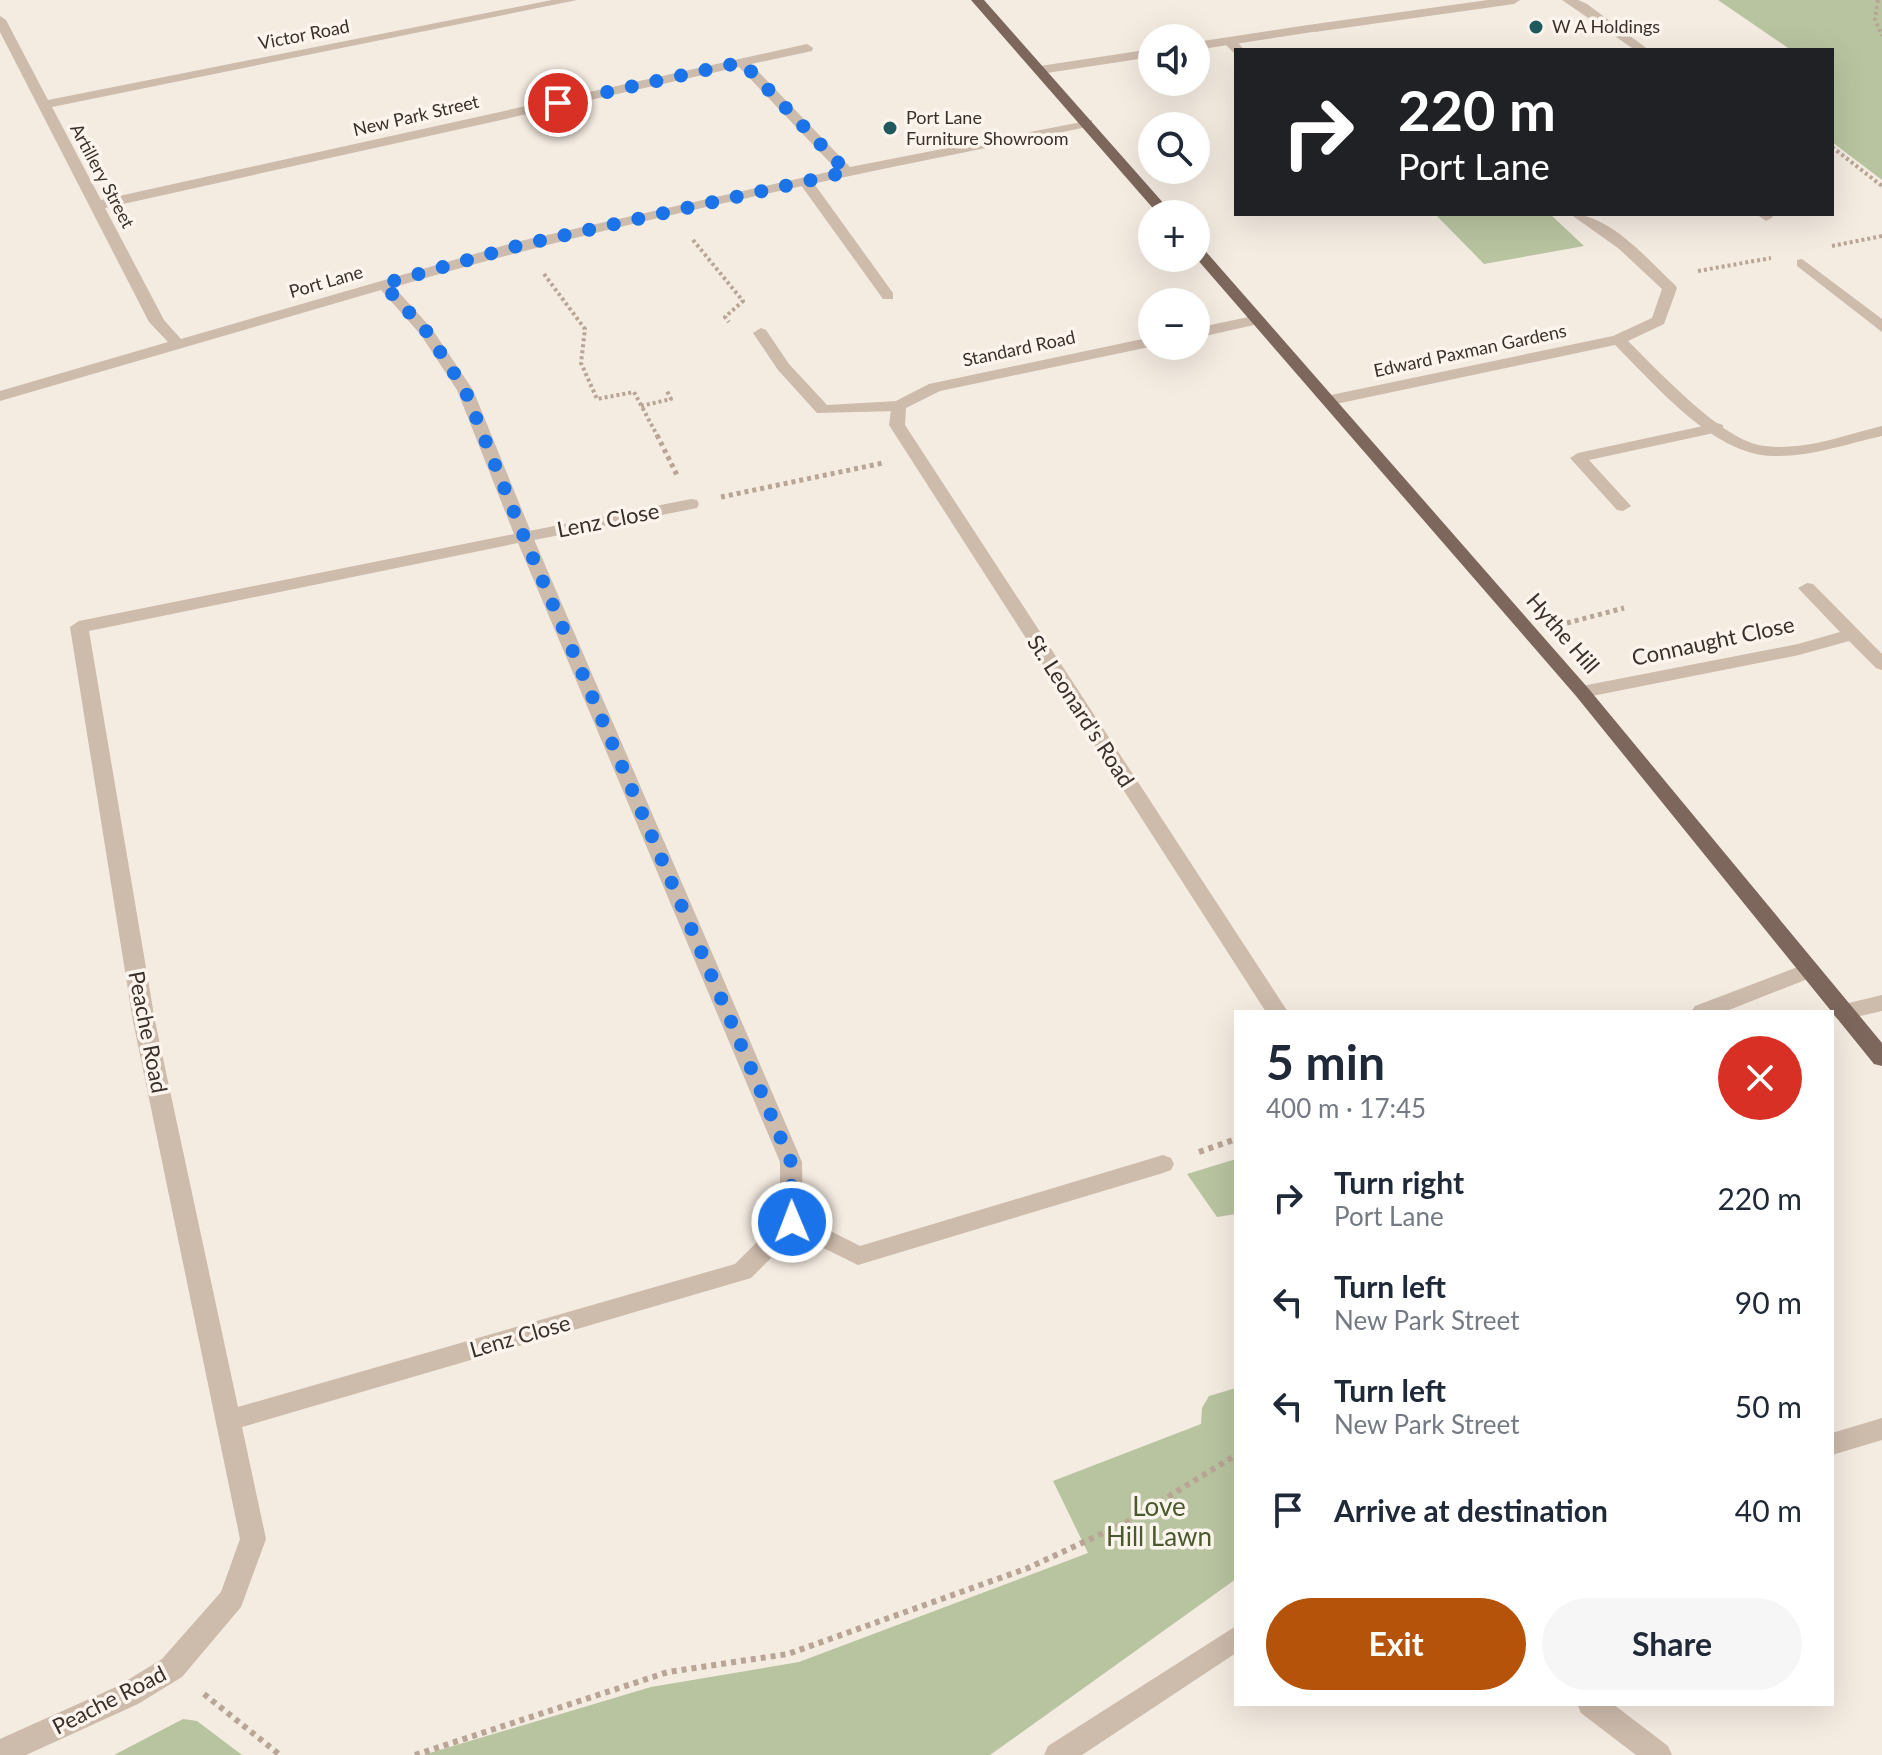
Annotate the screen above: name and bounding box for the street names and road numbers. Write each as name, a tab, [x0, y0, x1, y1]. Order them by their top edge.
street label: Victor Road	[256, 14, 351, 54]
street label: New Park Street	[351, 90, 481, 140]
street label: Artillery Street	[66, 120, 140, 232]
street label: Port Lane	[286, 260, 365, 302]
street label: Edward Paxman Gardens	[1371, 319, 1568, 381]
street label: Standard Road	[960, 325, 1077, 371]
street label: Lenz Close	[555, 496, 661, 543]
street label: Hythe Hill	[1521, 587, 1606, 678]
street label: Connaught Close	[1629, 610, 1797, 671]
street label: St. Leonard's Road	[1022, 630, 1141, 792]
street label: Peache Road	[123, 968, 174, 1095]
street label: Lenz Close	[466, 1308, 573, 1363]
street label: Peache Road	[47, 1659, 170, 1740]

